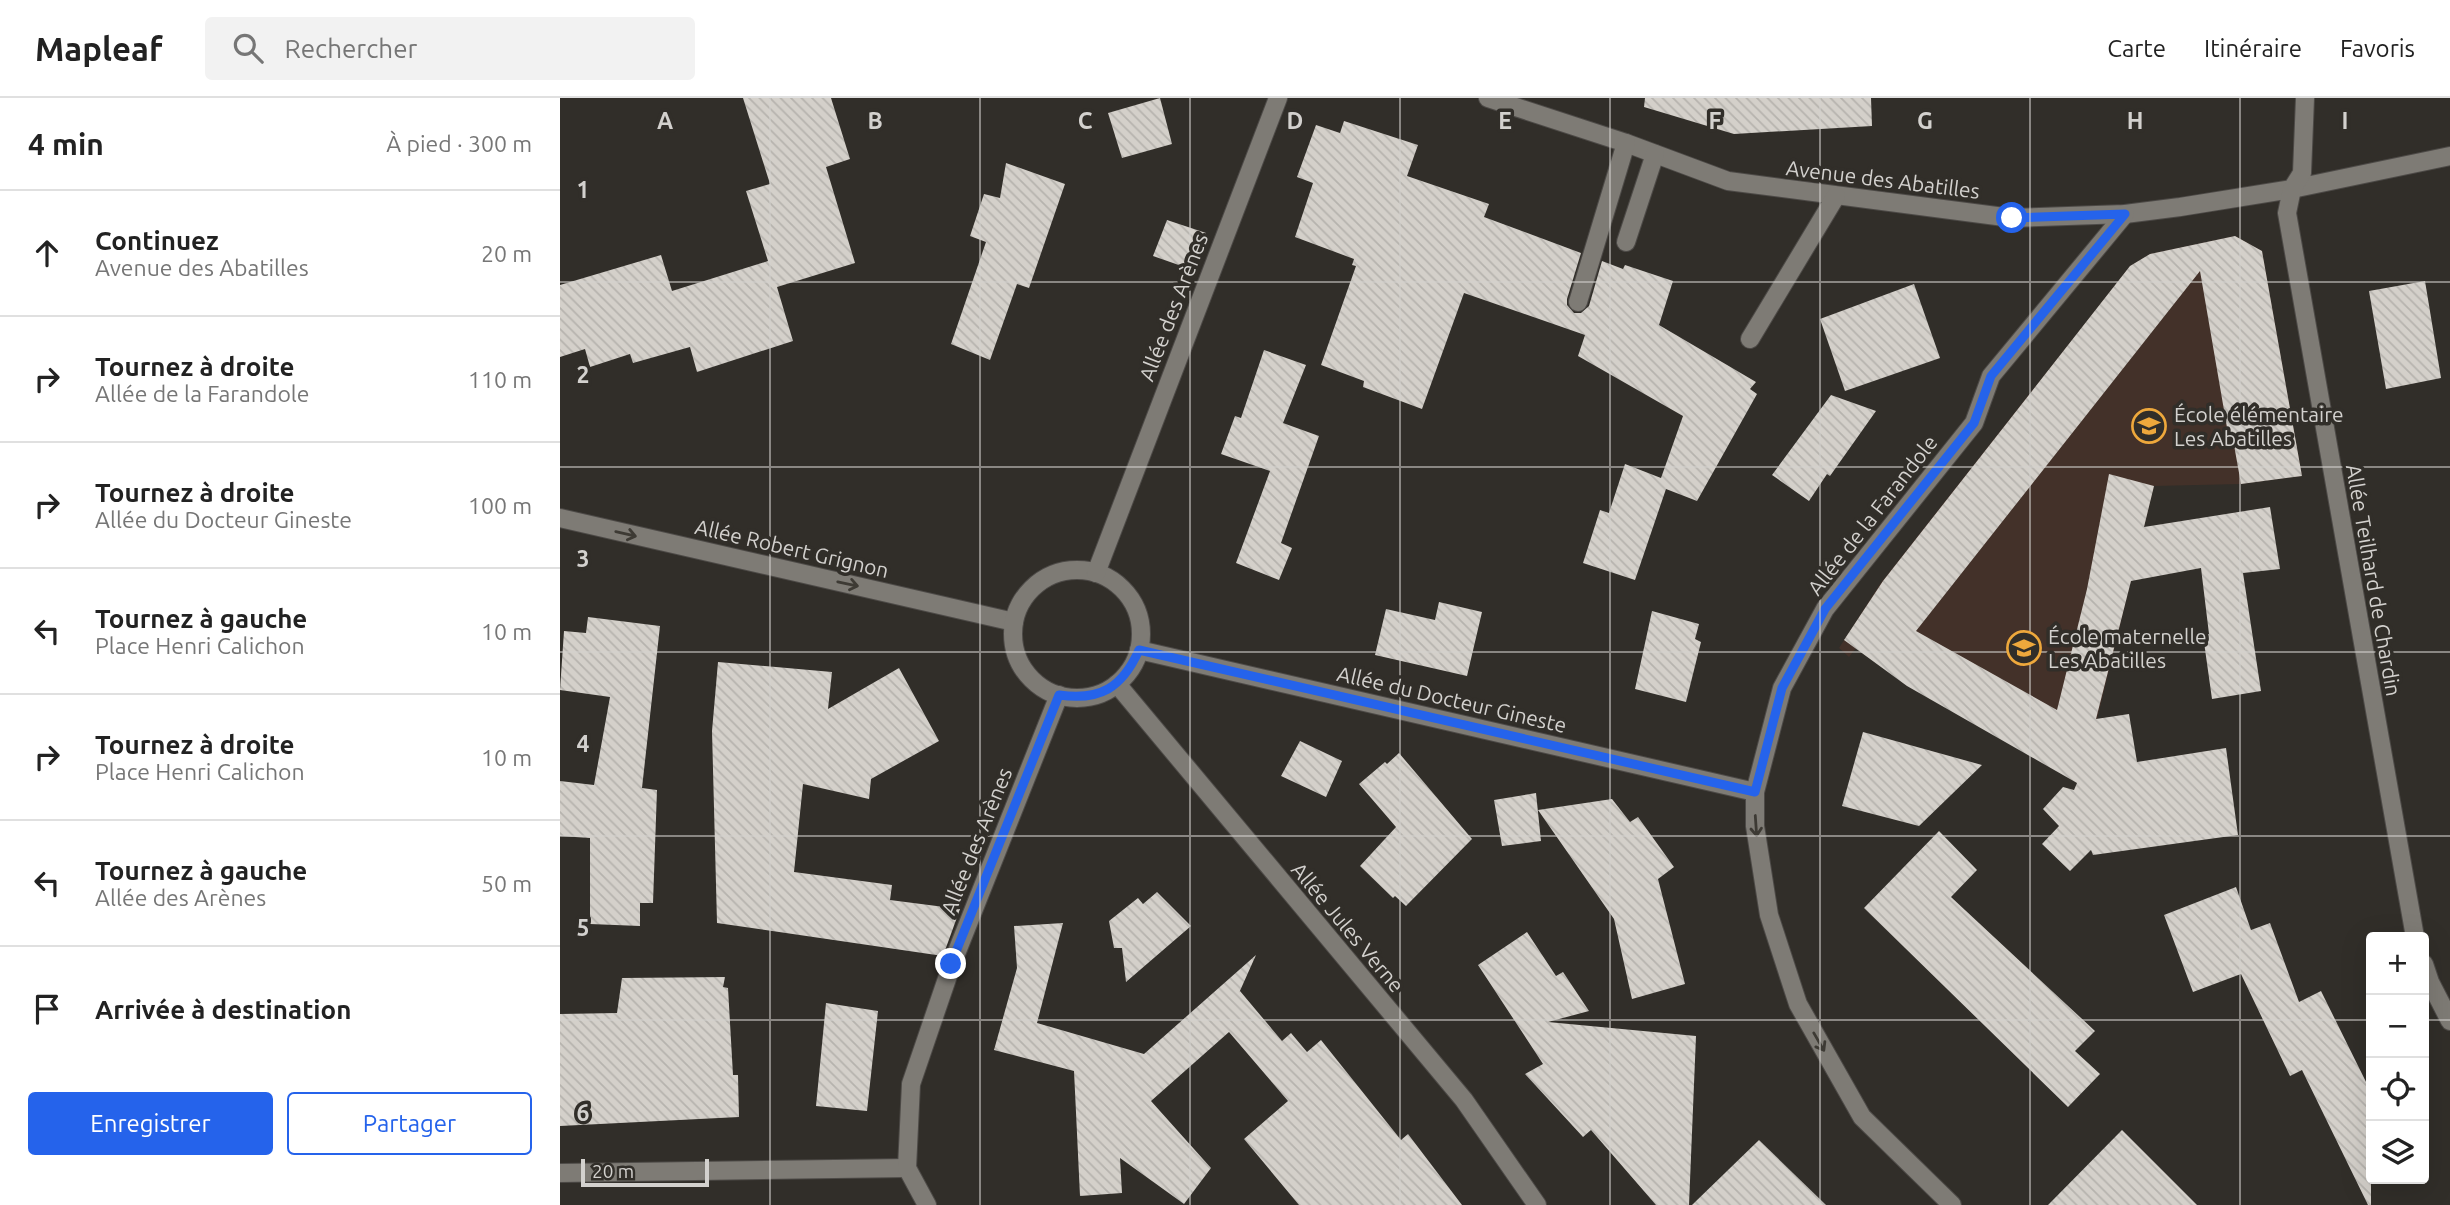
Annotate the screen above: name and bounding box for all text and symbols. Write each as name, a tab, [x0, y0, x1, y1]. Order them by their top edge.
search box	[205, 17, 695, 80]
icon: search	[229, 29, 267, 67]
text: Mapleaf	[35, 30, 163, 67]
text: Rechercher	[285, 34, 417, 63]
text: Carte	[2107, 35, 2166, 62]
text: Itinéraire	[2204, 35, 2302, 62]
text: Favoris	[2340, 35, 2415, 62]
text: A	[657, 108, 673, 133]
text: B	[867, 108, 883, 133]
text: C	[1078, 108, 1093, 133]
text: D	[1287, 108, 1303, 133]
text: E	[1498, 108, 1512, 133]
text: F	[1709, 108, 1722, 133]
text: G	[1917, 108, 1933, 133]
text: H	[2127, 108, 2143, 133]
text: I	[2342, 108, 2348, 133]
text: 4 min	[28, 127, 104, 161]
text: À pied · 300 m	[386, 131, 532, 156]
street label: Avenue des Abatilles	[1785, 155, 1981, 203]
text: 1	[577, 177, 589, 202]
route start	[1996, 202, 2027, 233]
text: Continuez	[95, 226, 219, 255]
street label: Allée des Arènes	[1134, 230, 1212, 384]
icon: ahead	[28, 234, 66, 272]
text: 20 m	[481, 241, 532, 266]
text: Avenue des Abatilles	[95, 255, 309, 280]
text: Tournez à droite	[95, 352, 294, 381]
icon: right	[28, 360, 66, 398]
text: 2	[577, 362, 589, 387]
text: 110 m	[468, 367, 532, 392]
text: Allée de la Farandole	[95, 381, 310, 406]
place label: École élémentaire Les Abatilles	[2174, 402, 2344, 450]
school or university icon: École élémentaire Les Abatilles	[2130, 407, 2168, 445]
street label: Allée de la Farandole	[1802, 430, 1942, 600]
street label: Allée Teilhard de Chardin	[2342, 462, 2406, 698]
text: Tournez à droite	[95, 478, 294, 507]
icon: right	[28, 486, 66, 524]
text: 100 m	[468, 493, 532, 518]
text: Allée du Docteur Gineste	[95, 507, 352, 532]
street label: Allée Robert Grignon	[693, 514, 891, 582]
one-way arrow	[615, 528, 637, 541]
text: 3	[577, 546, 589, 571]
one-way arrow	[836, 578, 859, 592]
text: Tournez à gauche	[95, 604, 307, 633]
icon: left	[28, 612, 66, 650]
text: 10 m	[481, 619, 532, 644]
place label: École maternelle Les Abatilles	[2048, 624, 2207, 672]
school or university icon: École maternelle Les Abatilles	[2005, 629, 2043, 667]
text: Place Henri Calichon	[95, 633, 305, 658]
street label: Allée du Docteur Gineste	[1335, 661, 1569, 737]
text: Tournez à droite	[95, 730, 294, 759]
text: 4	[577, 731, 590, 756]
icon: right	[28, 738, 66, 776]
text: 10 m	[481, 745, 532, 770]
text: Place Henri Calichon	[95, 759, 305, 784]
street label: Allée des Arènes	[936, 764, 1016, 918]
one-way arrow	[1750, 814, 1763, 837]
text: Tournez à gauche	[95, 856, 307, 885]
street label: Allée Jules Verne	[1287, 857, 1409, 997]
icon: left	[28, 864, 66, 902]
text: 50 m	[481, 871, 532, 896]
text: Allée des Arènes	[95, 885, 266, 910]
text: 5	[577, 915, 589, 940]
map controls	[2366, 932, 2429, 1184]
button: +	[2366, 932, 2429, 995]
route end	[935, 948, 966, 979]
icon: arrive	[28, 990, 66, 1028]
text: Arrivée à destination	[95, 995, 351, 1024]
button: −	[2366, 995, 2429, 1058]
one-way arrow	[1812, 1032, 1826, 1052]
button: locate	[2366, 1058, 2429, 1121]
button: Enregistrer	[28, 1092, 273, 1155]
button: Partager	[287, 1092, 532, 1155]
text: 6	[577, 1100, 590, 1125]
button: layers	[2366, 1121, 2429, 1184]
scale bar	[581, 1156, 709, 1188]
text: 20 m	[592, 1160, 634, 1182]

